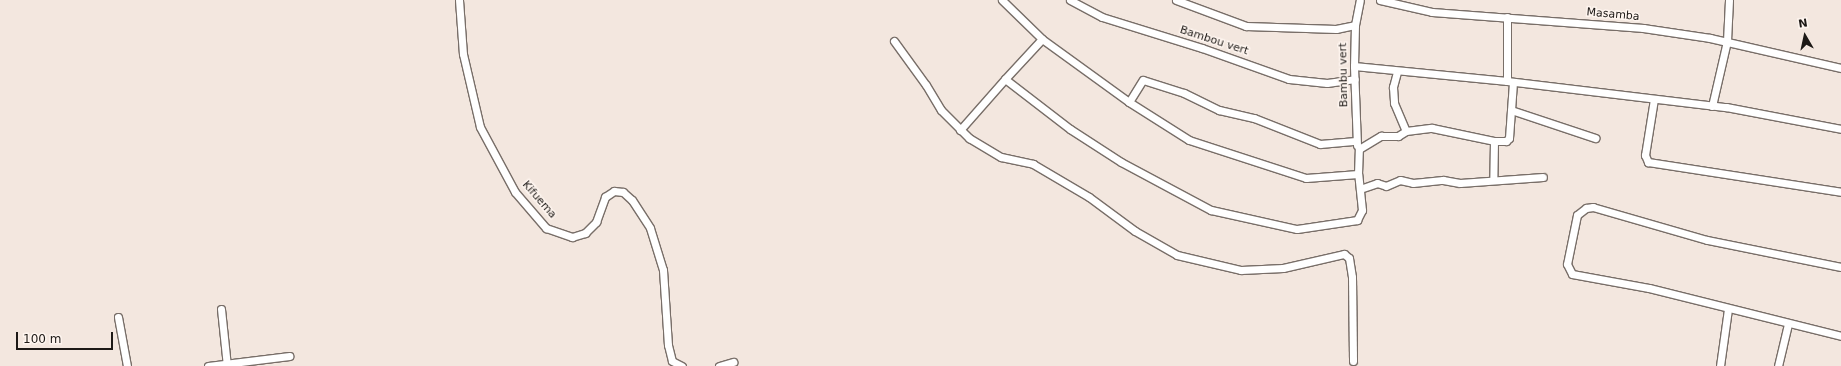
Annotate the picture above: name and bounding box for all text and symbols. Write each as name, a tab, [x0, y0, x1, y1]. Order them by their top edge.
street label: Masamba	[1586, 6, 1640, 24]
north arrow	[1785, 16, 1825, 56]
text: N	[1797, 17, 1809, 31]
street label: Bambou vert	[1178, 24, 1250, 58]
street label: Bambu vert	[1337, 43, 1351, 107]
street label: Kifuema	[519, 179, 559, 221]
scale bar	[18, 324, 115, 350]
text: 100 m	[23, 332, 61, 346]

